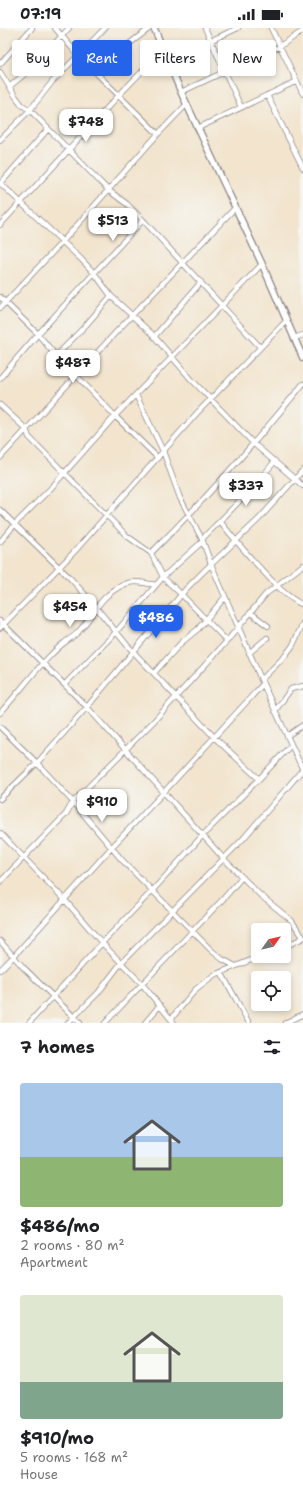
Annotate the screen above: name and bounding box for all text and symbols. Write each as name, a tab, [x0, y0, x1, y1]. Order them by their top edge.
text: 07:19	[20, 4, 61, 24]
chip: Buy	[12, 40, 64, 76]
chip: Rent	[72, 40, 132, 76]
chip: Filters	[140, 40, 210, 76]
chip: New	[218, 40, 276, 76]
pin: $748	[62, 109, 110, 143]
text: $748	[68, 113, 104, 130]
pin: $513	[89, 208, 137, 242]
text: $513	[97, 212, 129, 229]
pin: $487	[49, 350, 97, 384]
text: $487	[55, 354, 91, 371]
pin: $337	[222, 473, 270, 507]
text: $337	[228, 477, 264, 494]
pin: $454	[46, 594, 94, 628]
text: $454	[53, 598, 87, 615]
pin: $486	[132, 605, 180, 639]
text: $486	[138, 609, 174, 626]
pin: $910	[78, 789, 126, 823]
text: $910	[86, 793, 118, 810]
north arrow	[251, 923, 291, 963]
map controls	[251, 923, 291, 1011]
button: locate	[251, 971, 291, 1011]
text: 7 homes	[20, 1036, 95, 1058]
icon: filters	[261, 1036, 283, 1058]
icon: home	[116, 1109, 188, 1181]
text: $486/mo	[20, 1215, 100, 1237]
text: 2 rooms · 80 m²	[20, 1237, 124, 1254]
text: Apartment	[20, 1254, 88, 1271]
icon: home	[116, 1321, 188, 1393]
text: $910/mo	[20, 1427, 94, 1449]
text: 5 rooms · 168 m²	[20, 1449, 128, 1466]
text: House	[20, 1466, 58, 1483]

